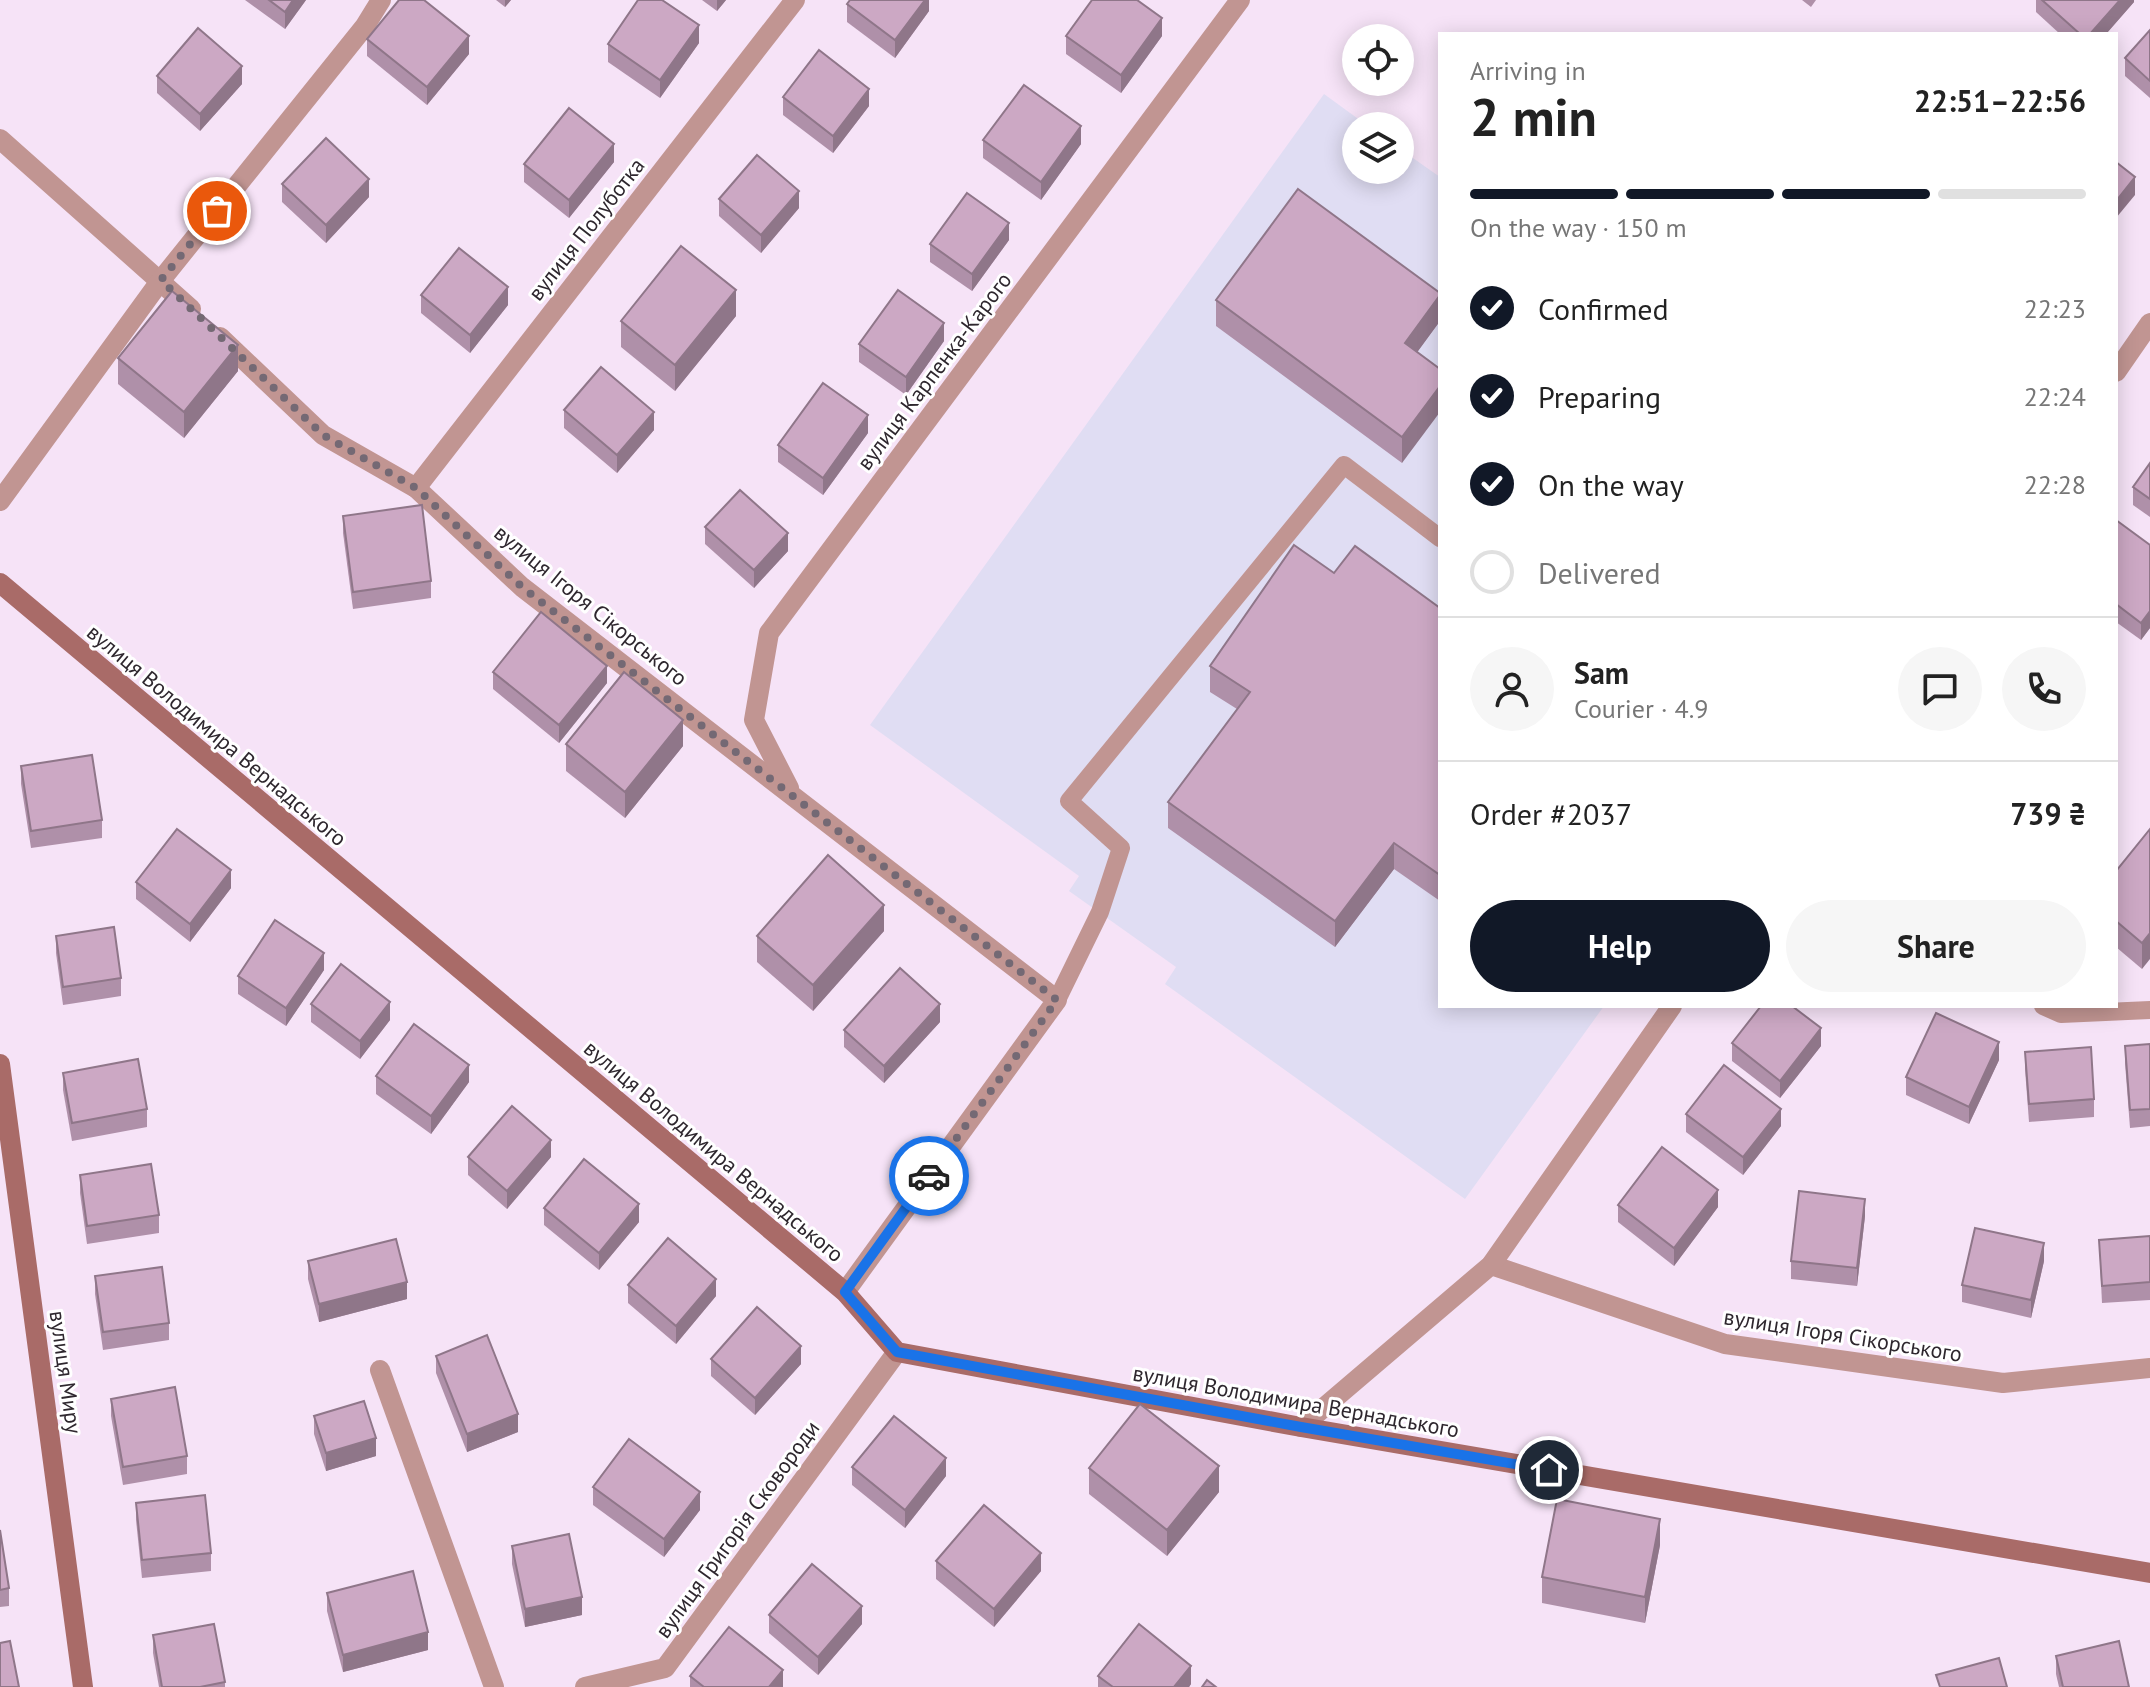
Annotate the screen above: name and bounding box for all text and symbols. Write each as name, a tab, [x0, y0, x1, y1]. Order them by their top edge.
map controls	[1342, 24, 1414, 184]
button: locate	[1342, 24, 1414, 96]
text: Arriving in	[1470, 54, 1586, 87]
text: 22:51–22:56	[1914, 81, 2086, 120]
text: 2 min	[1470, 83, 1597, 150]
button: layers	[1342, 112, 1414, 184]
street label: вулиця Полуботка	[522, 152, 650, 306]
pin	[183, 177, 251, 245]
icon: bag	[195, 189, 239, 233]
text: On the way · 150 m	[1470, 211, 1687, 244]
street label: вулиця Карпенка-Карого	[850, 267, 1018, 475]
icon: check	[1470, 286, 1514, 330]
text: Confirmed	[1538, 289, 1669, 328]
text: 22:23	[2024, 292, 2086, 325]
icon: check	[1470, 374, 1514, 418]
text: Preparing	[1538, 377, 1661, 416]
text: 22:24	[2024, 380, 2086, 413]
icon: check	[1470, 462, 1514, 506]
text: On the way	[1538, 465, 1684, 504]
text: 22:28	[2024, 468, 2086, 501]
street label: вулиця Ігоря Сікорського	[489, 518, 693, 692]
text: Delivered	[1538, 553, 1661, 592]
street label: вулиця Володимира Вернадського	[81, 618, 353, 852]
button: person	[1470, 647, 1554, 731]
button: chat	[1898, 647, 1982, 731]
button: phone	[2002, 647, 2086, 731]
text: Sam	[1574, 653, 1629, 692]
text: Courier · 4.9	[1574, 692, 1708, 725]
text: Order #2037	[1470, 794, 1632, 833]
text: 739 ₴	[2010, 794, 2086, 833]
button: Help	[1470, 900, 1770, 992]
button: Share	[1786, 900, 2086, 992]
street label: вулиця Володимира Вернадського	[578, 1034, 850, 1268]
courier	[889, 1136, 969, 1216]
icon: car	[907, 1154, 951, 1198]
street label: вулиця Ігоря Сікорського	[1722, 1302, 1964, 1368]
street label: вулиця Миру	[44, 1309, 89, 1436]
street label: вулиця Володимира Вернадського	[1131, 1358, 1461, 1444]
street label: вулиця Григорія Сковороди	[649, 1415, 825, 1643]
pin	[1515, 1436, 1583, 1504]
icon: home	[1527, 1448, 1571, 1492]

